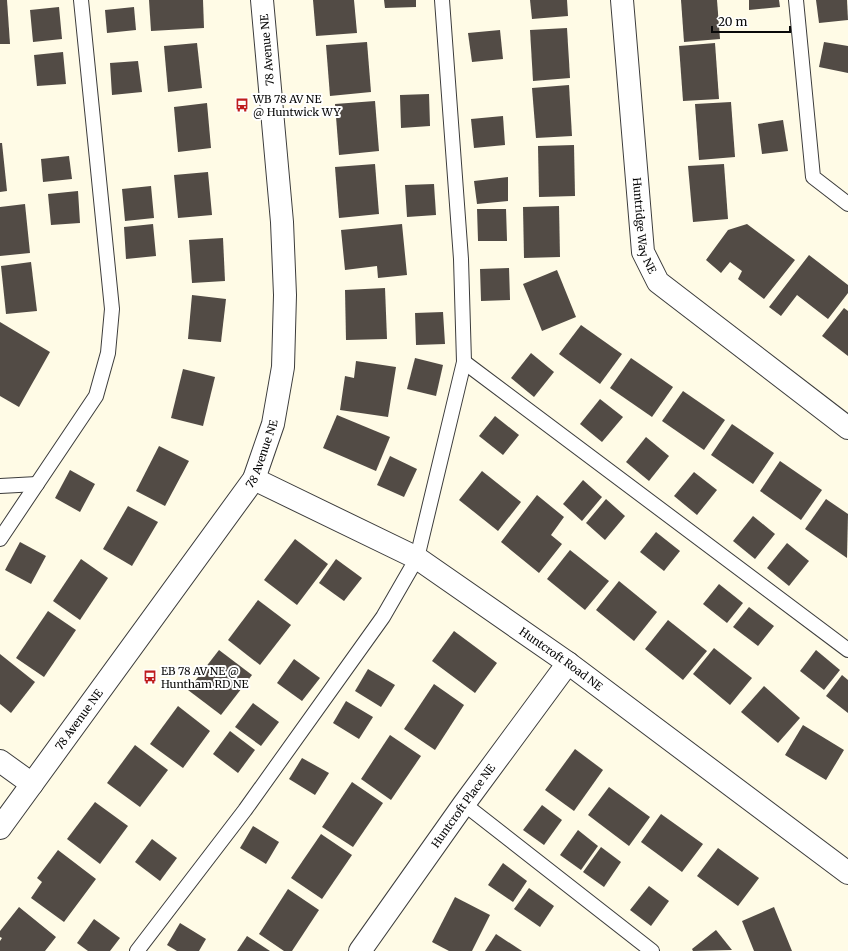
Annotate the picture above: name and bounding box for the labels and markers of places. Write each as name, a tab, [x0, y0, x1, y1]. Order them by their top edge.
place label: WB 78 AV NE @ Huntwick WY	[252, 92, 341, 119]
bus stop icon: WB 78 AV NE @ Huntwick WY	[234, 97, 250, 113]
place label: EB 78 AV NE @ Huntham RD NE	[161, 664, 249, 691]
bus stop icon: EB 78 AV NE @ Huntham RD NE	[142, 669, 158, 685]

